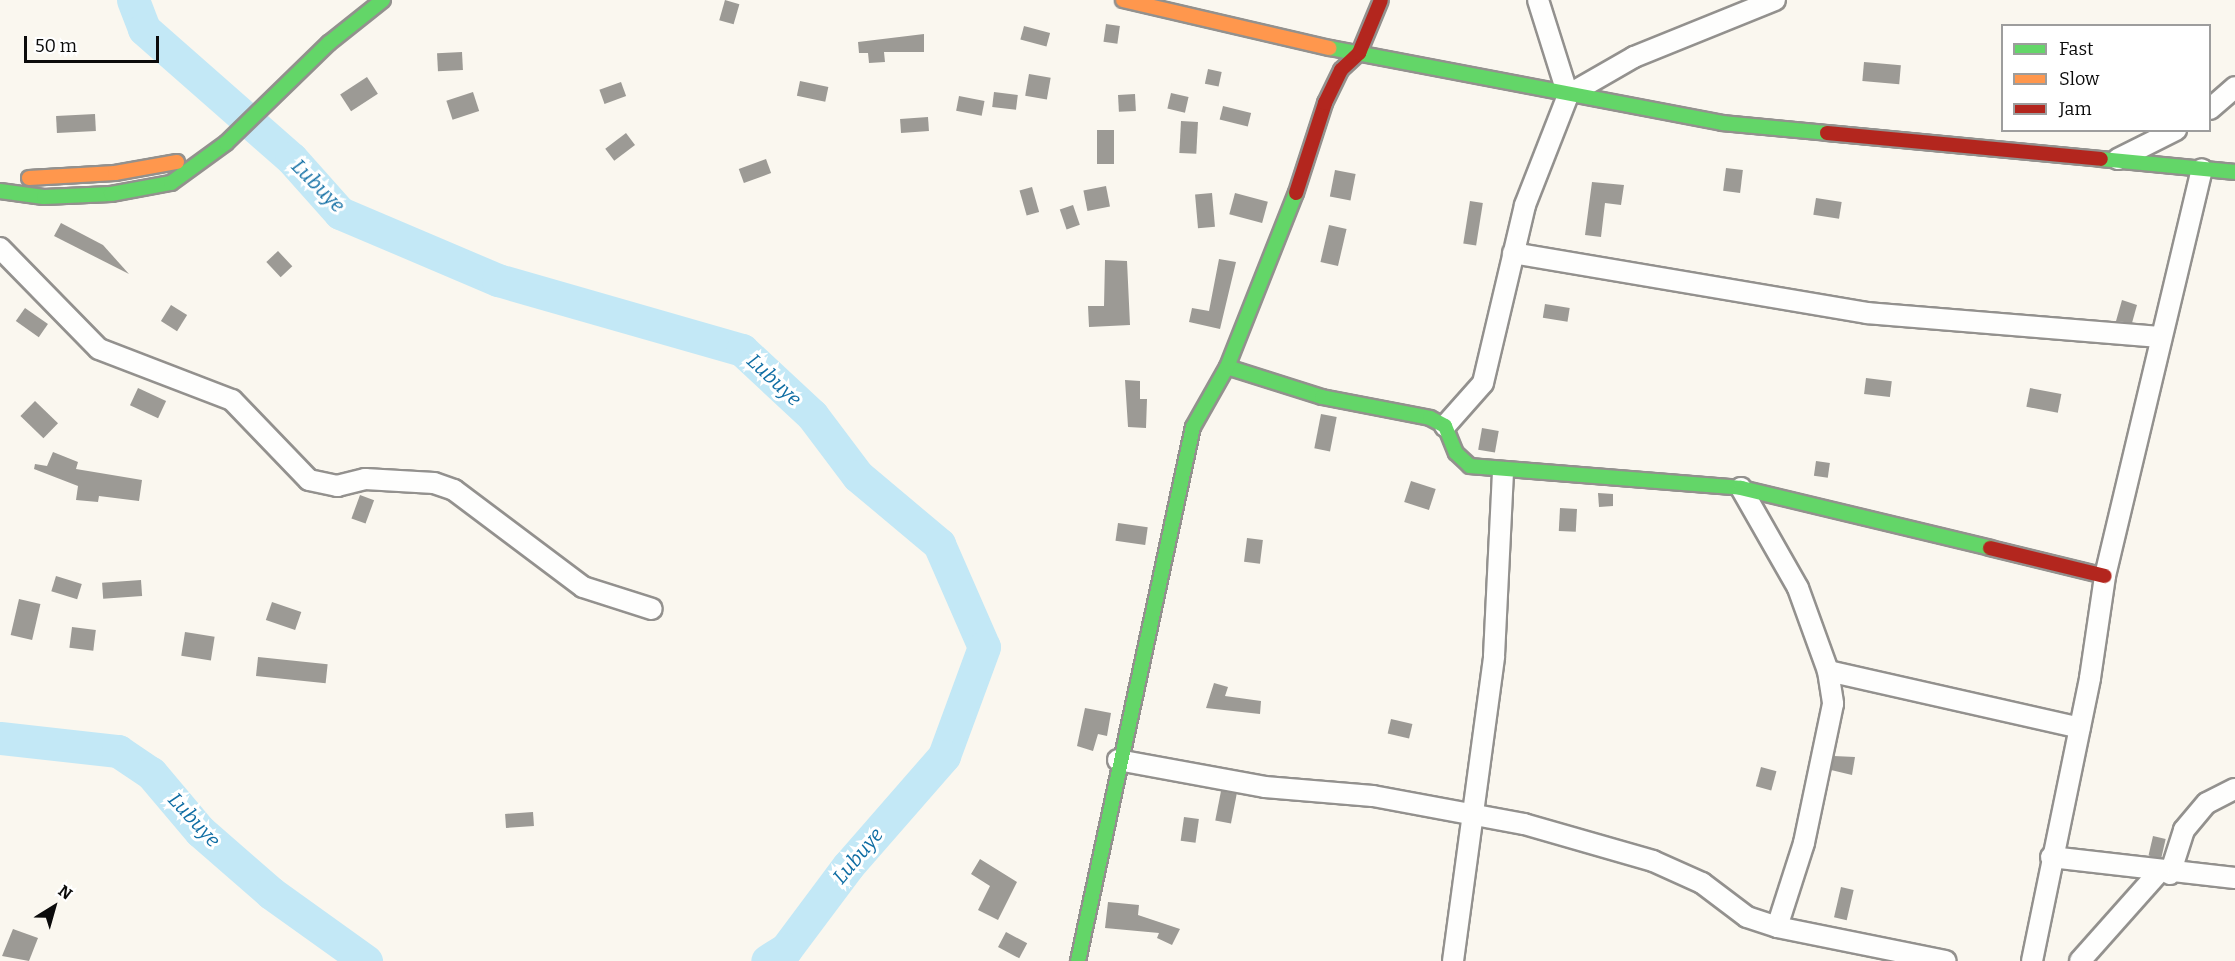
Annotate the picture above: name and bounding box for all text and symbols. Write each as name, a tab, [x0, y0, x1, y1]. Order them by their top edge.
scale bar	[27, 24, 162, 62]
legend	[2001, 24, 2211, 132]
text: 50 m	[35, 35, 77, 57]
text: Fast	[2059, 38, 2094, 60]
text: Slow	[2059, 68, 2099, 90]
text: Jam	[2059, 98, 2092, 120]
water label: Lubuye	[286, 154, 350, 218]
water label: Lubuye	[742, 349, 806, 411]
water label: Lubuye	[163, 788, 225, 852]
water label: Lubuye	[828, 823, 888, 889]
north arrow	[24, 877, 84, 937]
text: N	[54, 881, 76, 904]

